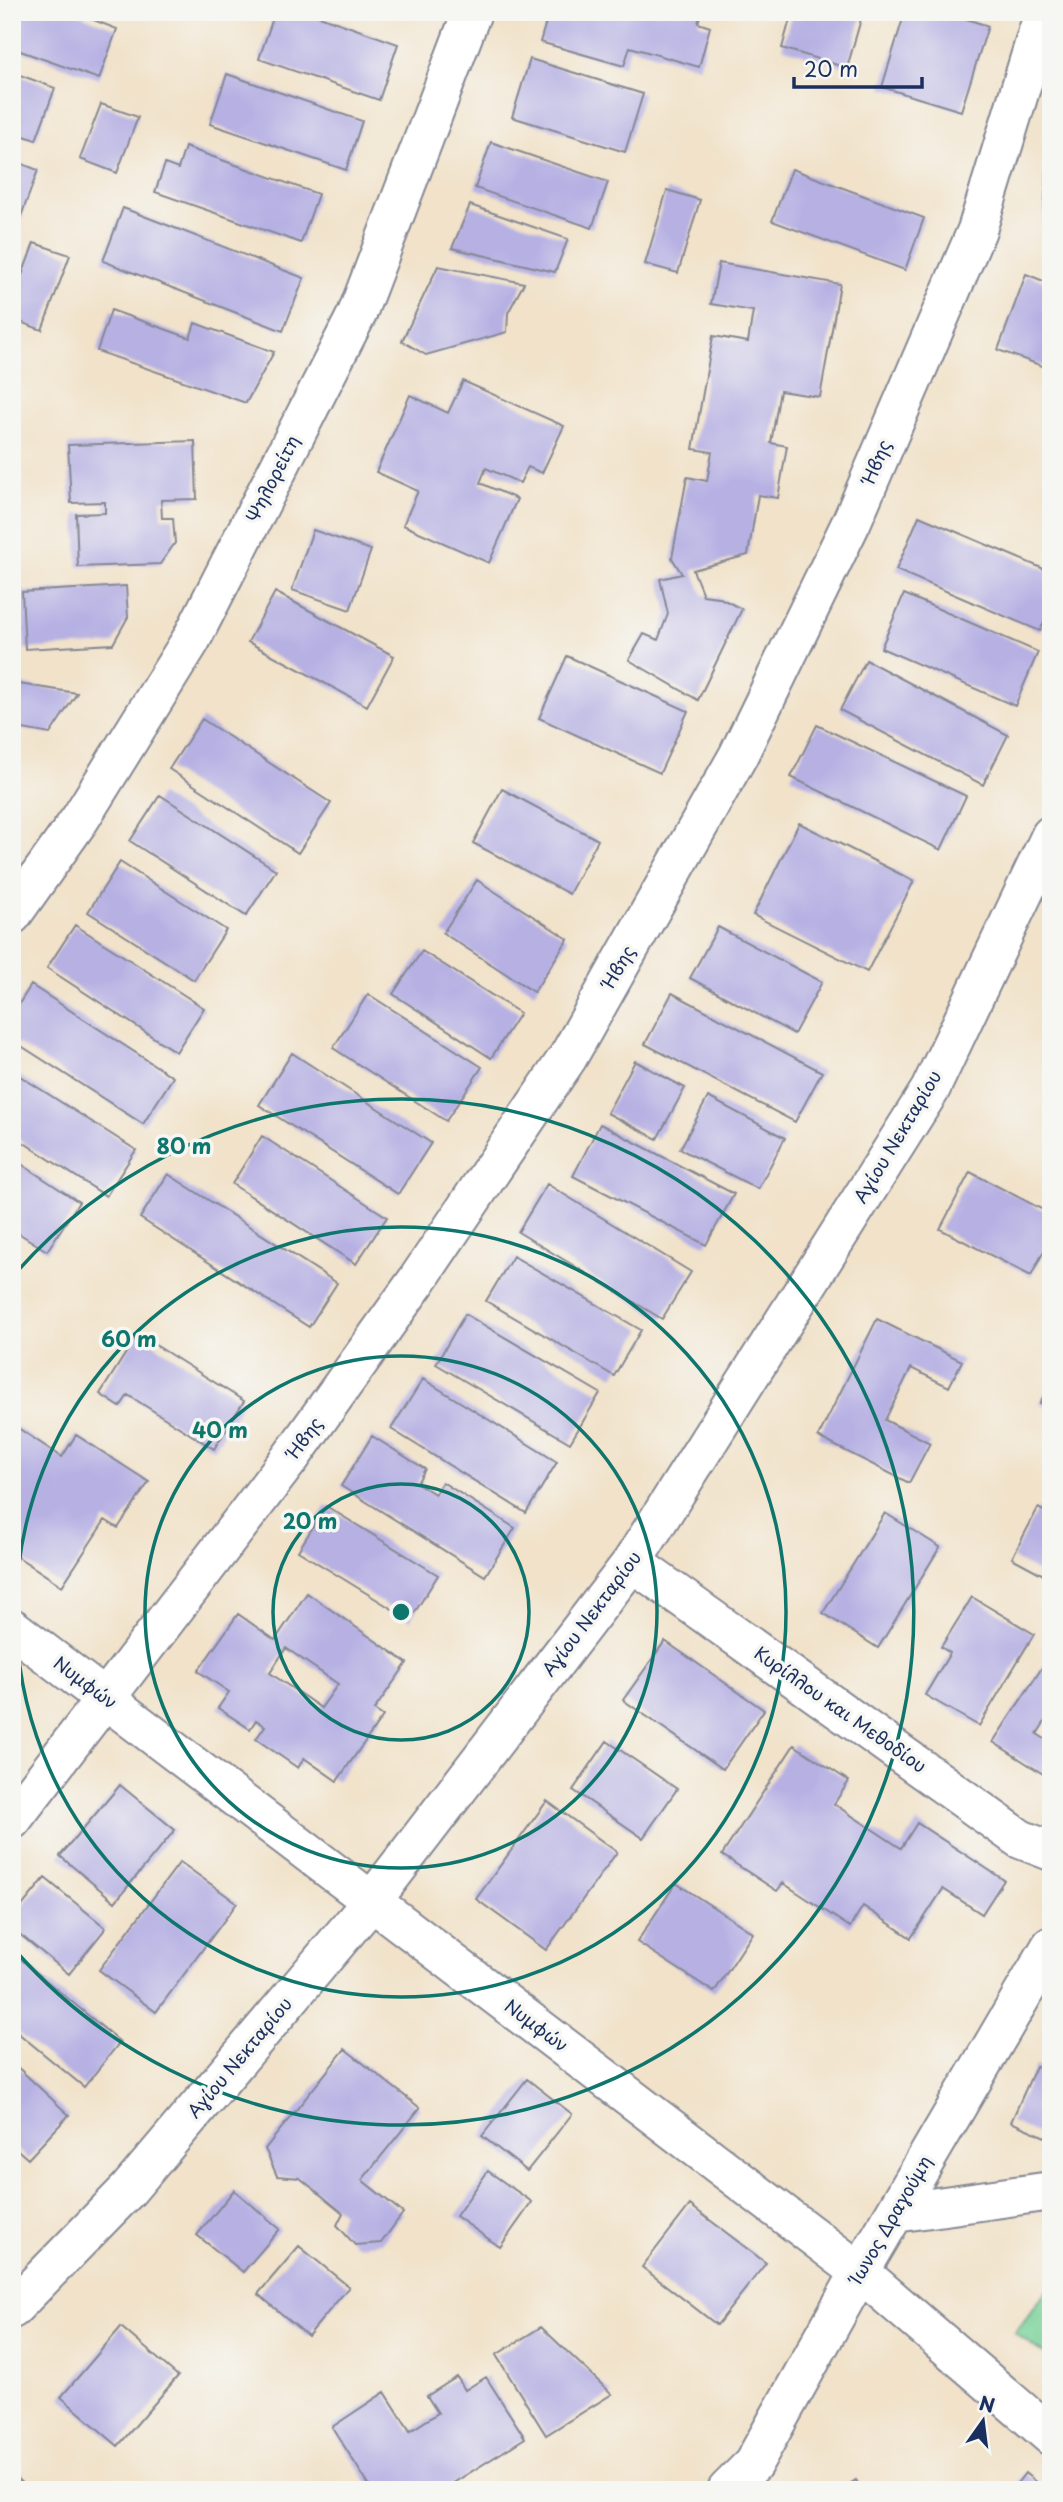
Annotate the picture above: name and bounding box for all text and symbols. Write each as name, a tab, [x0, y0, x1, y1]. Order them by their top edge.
scale bar	[794, 46, 921, 90]
text: 20 m	[804, 52, 858, 84]
street label: Ψηλορείτη	[238, 430, 305, 527]
street label: Ήβης	[853, 435, 897, 490]
street label: Ήβης	[593, 940, 641, 995]
street label: Αγίου Νεκταρίου	[846, 1065, 947, 1208]
text: 80 m	[157, 1129, 211, 1161]
text: 60 m	[101, 1322, 157, 1354]
street label: Ήβης	[278, 1411, 328, 1466]
text: 40 m	[192, 1413, 248, 1445]
text: 20 m	[283, 1504, 337, 1536]
street label: Αγίου Νεκταρίου	[535, 1545, 647, 1681]
centre of rings	[389, 1600, 413, 1624]
street label: Κυρίλλου και Μεθοδίου	[749, 1639, 932, 1779]
street label: Νυμφών	[48, 1649, 123, 1715]
street label: Αγίου Νεκταρίου	[180, 1991, 298, 2123]
street label: Νυμφών	[499, 1992, 574, 2058]
street label: Ίωνος Δραγούμη	[841, 2150, 938, 2290]
north arrow	[948, 2386, 1018, 2456]
text: N	[977, 2388, 998, 2419]

